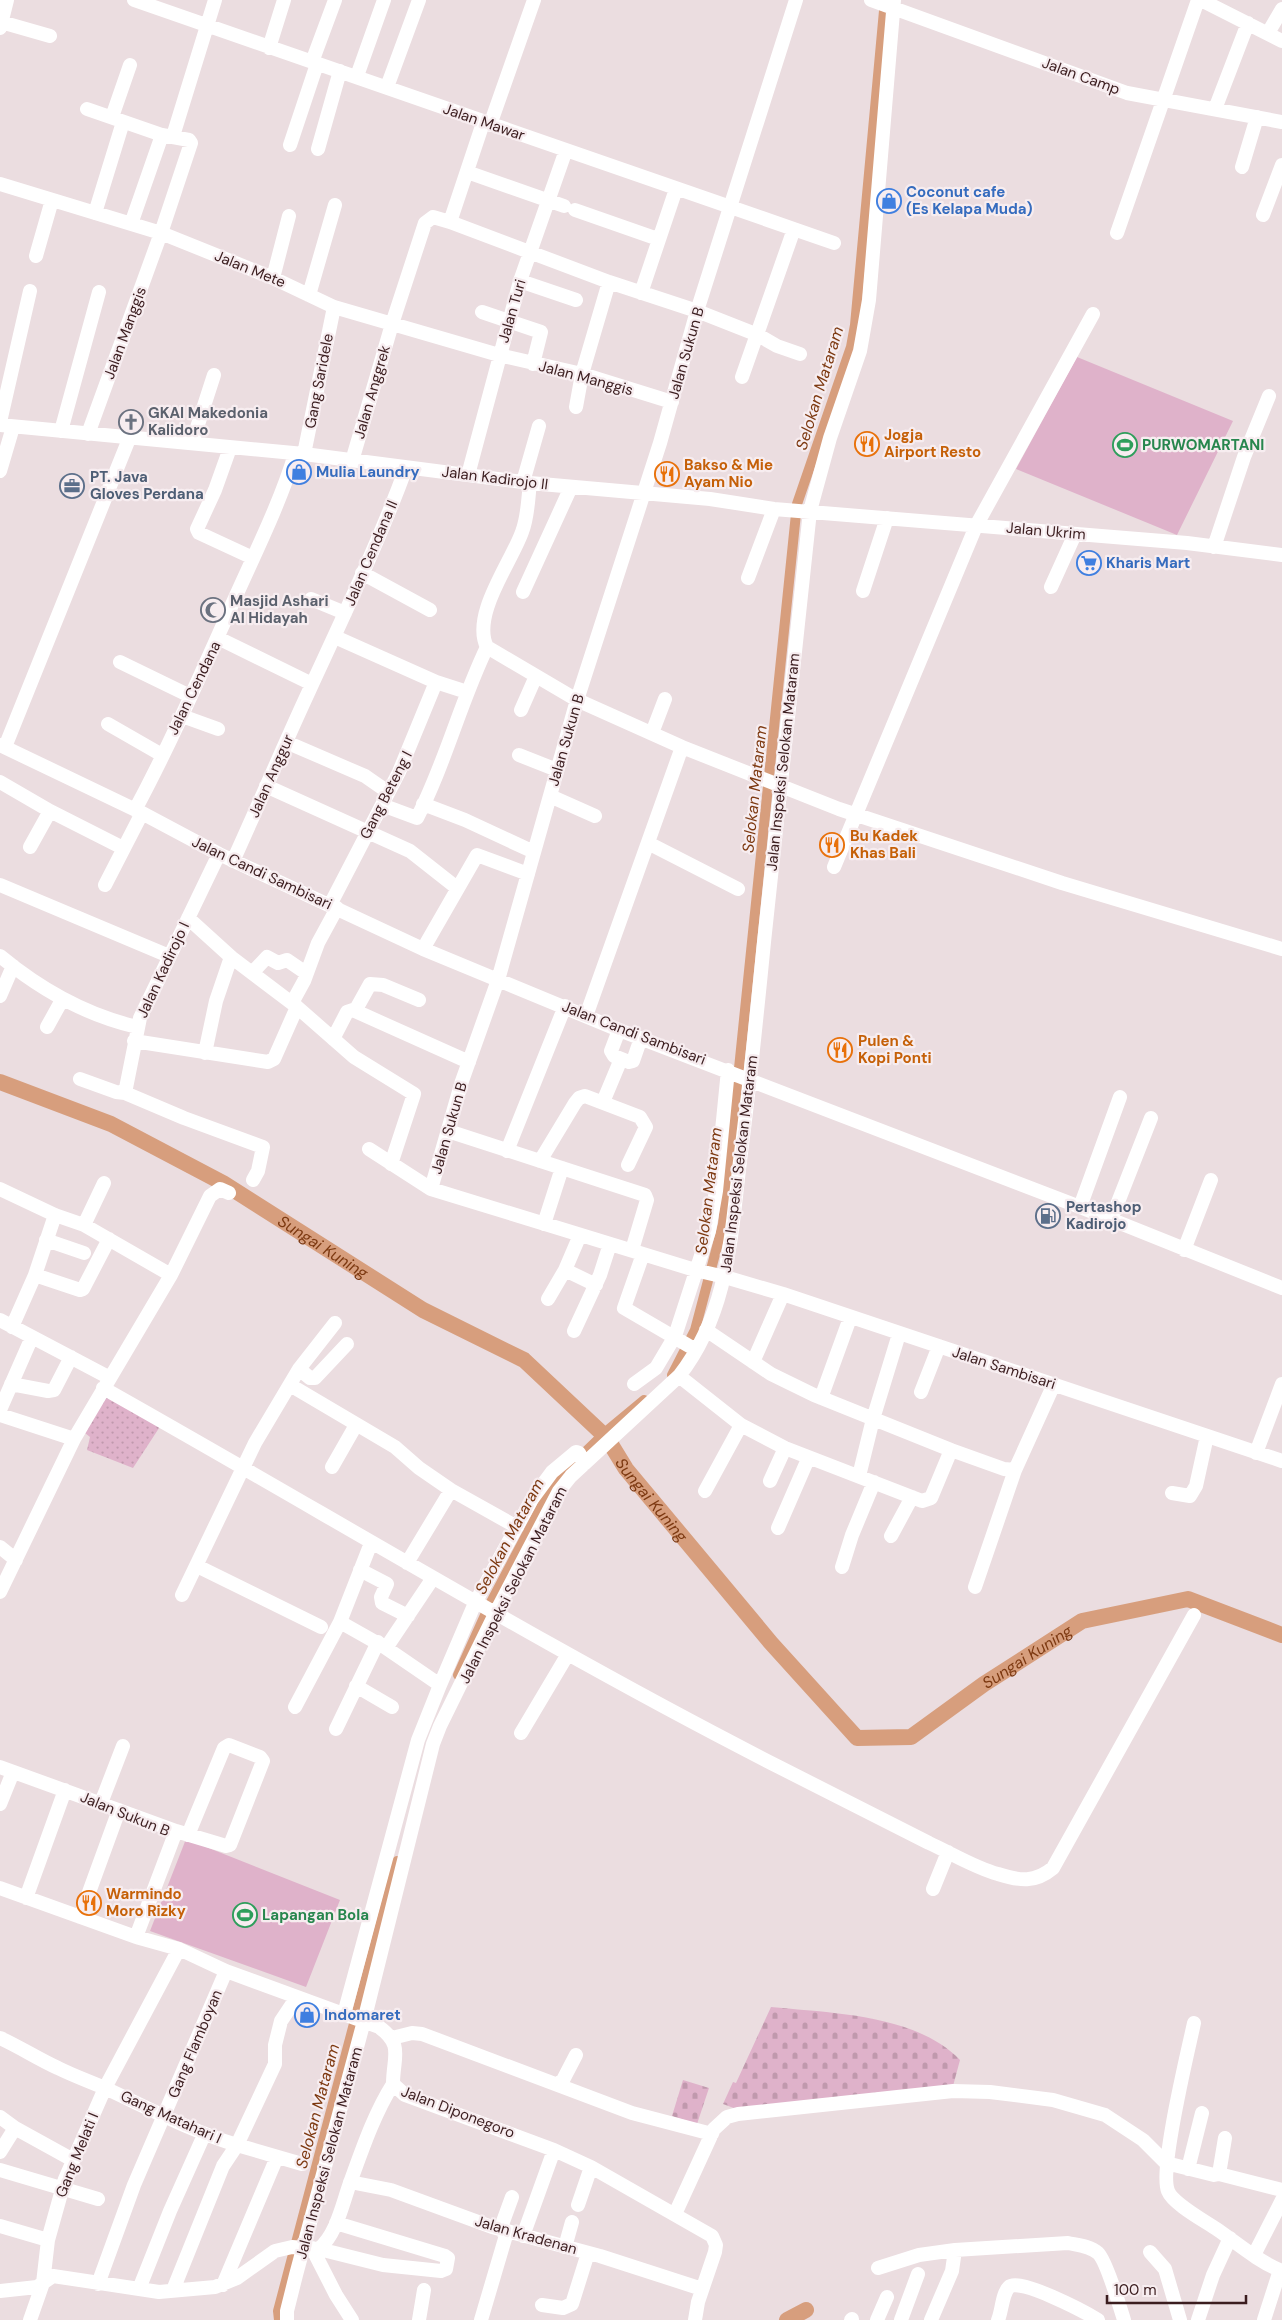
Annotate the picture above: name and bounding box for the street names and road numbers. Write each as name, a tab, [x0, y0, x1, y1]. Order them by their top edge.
street label: Jalan Camp	[1039, 53, 1123, 99]
street label: Jalan Mawar	[440, 99, 528, 145]
street label: Jalan Mete	[212, 246, 288, 292]
street label: Jalan Turi	[493, 277, 531, 345]
street label: Jalan Manggis	[99, 284, 151, 382]
street label: Jalan Sukun B	[663, 305, 709, 401]
street label: Gang Saridele	[300, 332, 338, 430]
street label: Jalan Anggrek	[349, 342, 395, 441]
street label: Jalan Manggis	[537, 356, 635, 400]
street label: Jalan Kadirojo II	[441, 462, 549, 494]
street label: Jalan Cendana II	[340, 497, 402, 609]
street label: Jalan Ukrim	[1005, 518, 1087, 544]
street label: Jalan Cendana	[163, 638, 225, 738]
street label: Jalan Inspeksi Selokan Mataram	[762, 652, 804, 872]
street label: Jalan Sukun B	[543, 692, 589, 788]
street label: Jalan Anggur	[244, 731, 298, 821]
street label: Gang Beteng I	[355, 747, 417, 843]
street label: Jalan Candi Sambisari	[189, 832, 335, 914]
street label: Jalan Kadirojo I	[132, 919, 194, 1021]
street label: Jalan Candi Sambisari	[559, 996, 709, 1070]
street label: Jalan Inspeksi Selokan Mataram	[716, 1054, 762, 1274]
street label: Jalan Sukun B	[426, 1080, 472, 1176]
street label: Jalan Sambisari	[950, 1342, 1058, 1394]
street label: Jalan Inspeksi Selokan Mataram	[454, 1483, 572, 1687]
street label: Jalan Sukun B	[77, 1787, 173, 1841]
street label: Gang Flamboyan	[163, 1987, 227, 2101]
street label: Jalan Inspeksi Selokan Mataram	[291, 2045, 367, 2261]
street label: Jalan Diponegoro	[398, 2081, 518, 2143]
street label: Gang Matahari I	[117, 2086, 225, 2148]
street label: Gang Melati I	[51, 2110, 103, 2200]
street label: Jalan Kradenan	[473, 2211, 579, 2259]

